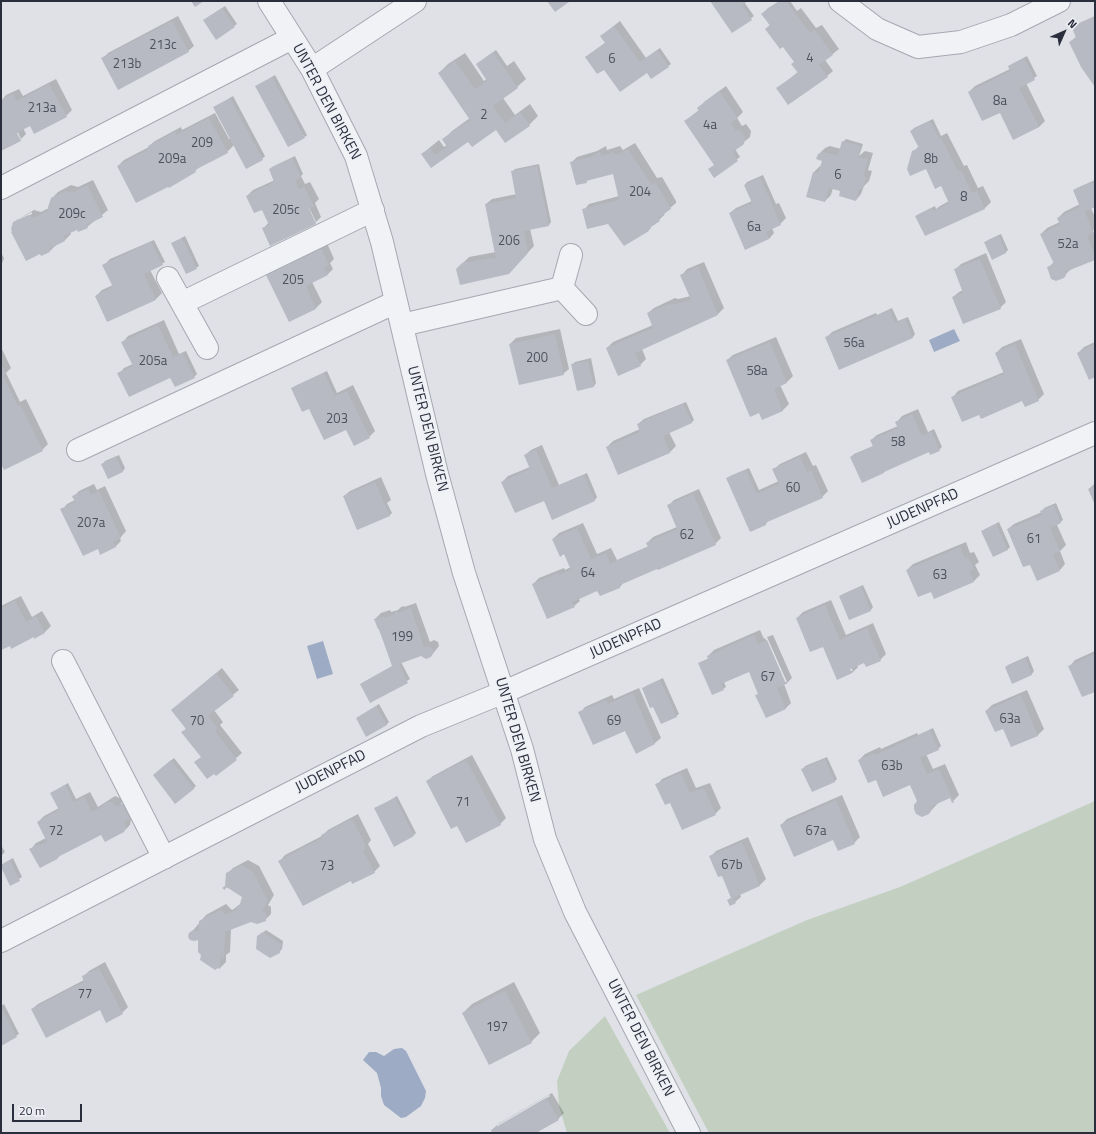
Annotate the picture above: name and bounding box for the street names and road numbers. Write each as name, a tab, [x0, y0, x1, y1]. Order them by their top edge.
street label: UNTER DEN BIRKEN	[288, 41, 364, 163]
street label: UNTER DEN BIRKEN	[403, 364, 451, 494]
street label: JUDENPFAD	[884, 485, 962, 533]
street label: JUDENPFAD	[587, 615, 665, 663]
street label: UNTER DEN BIRKEN	[491, 675, 543, 805]
street label: JUDENPFAD	[293, 747, 369, 797]
street label: UNTER DEN BIRKEN	[603, 976, 677, 1100]

